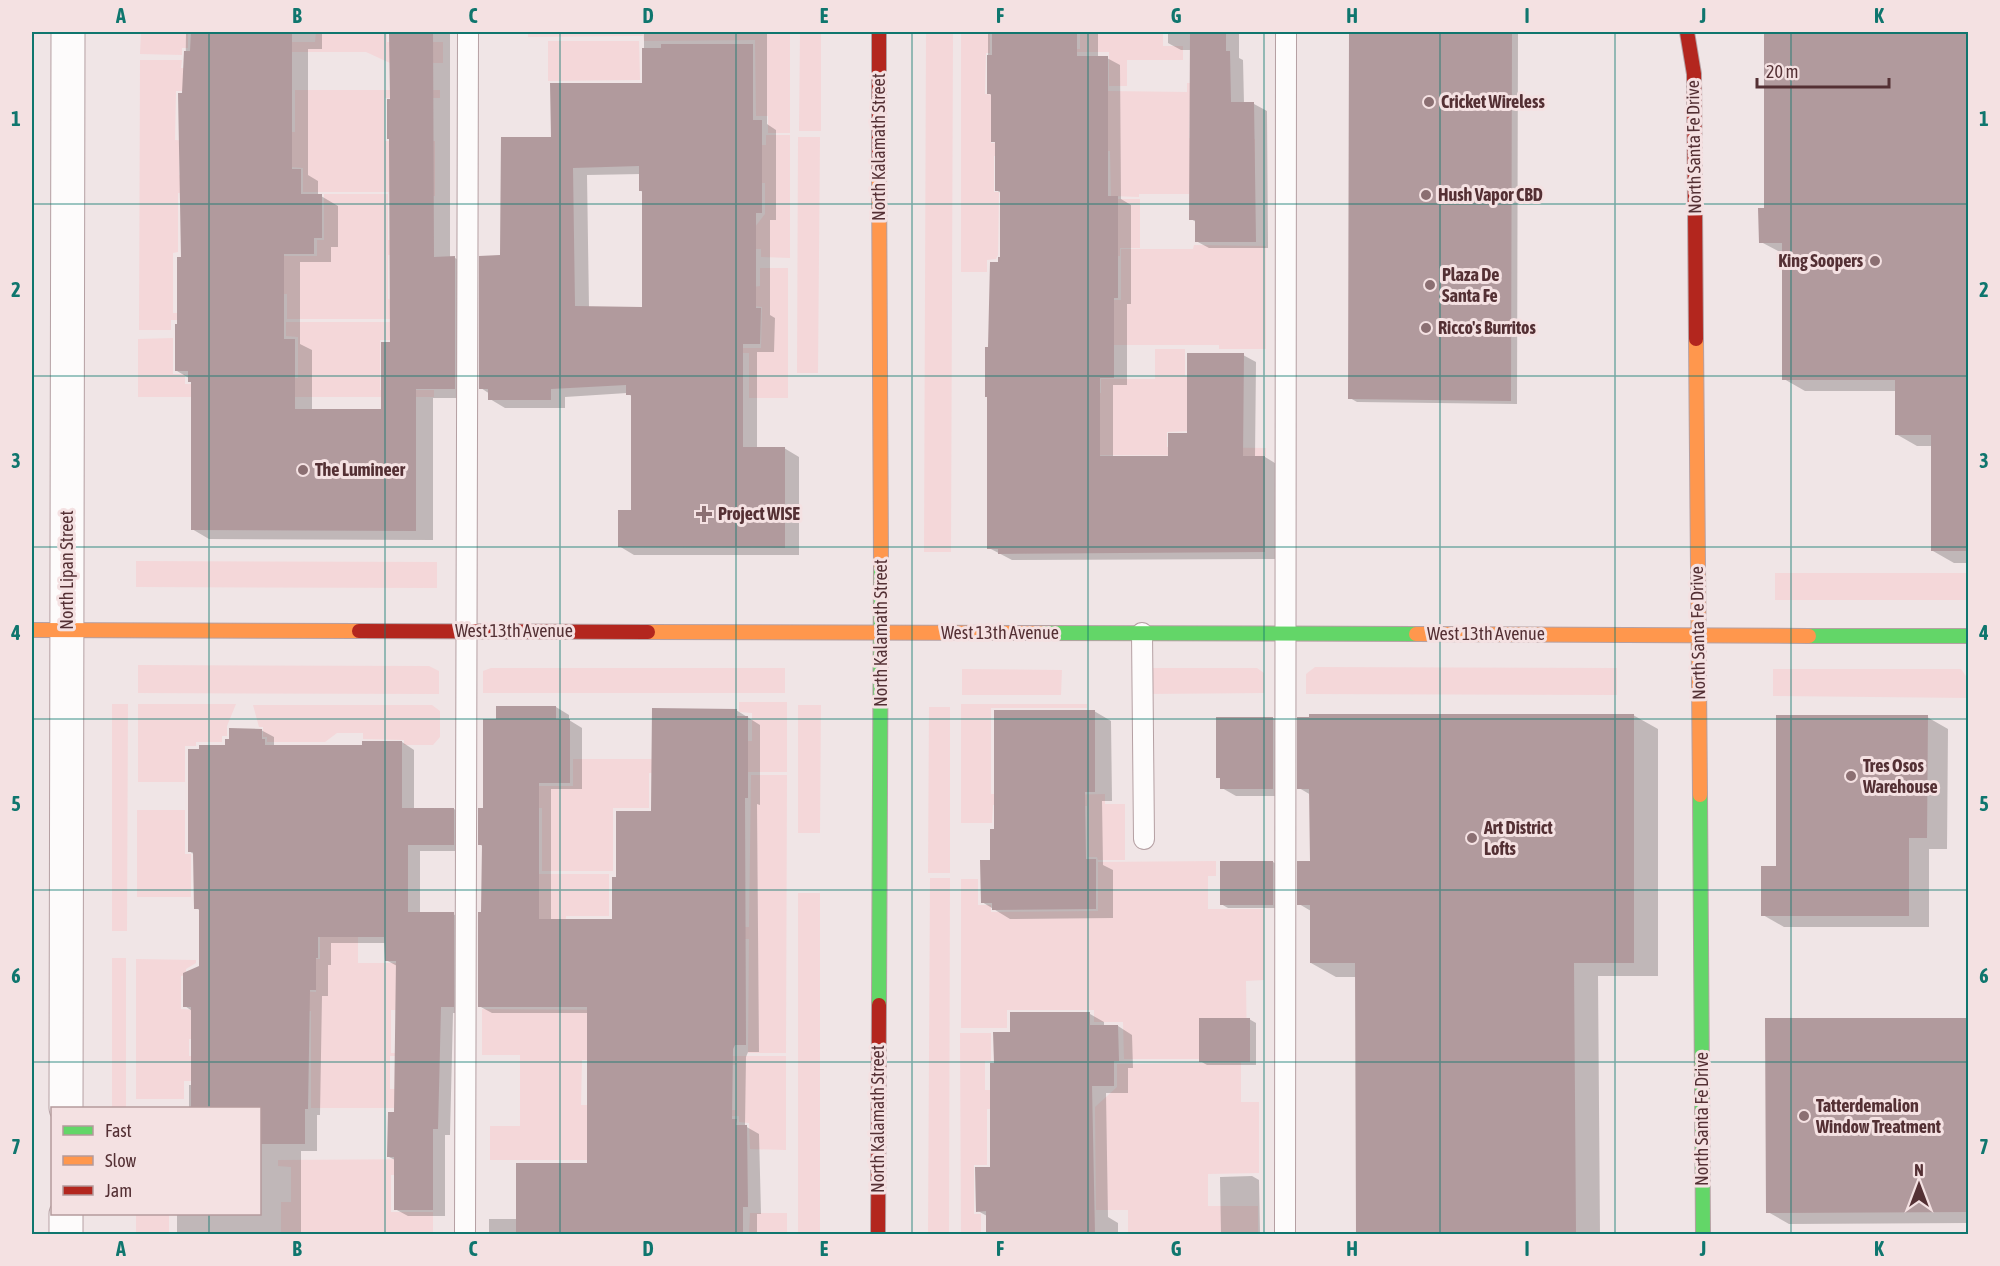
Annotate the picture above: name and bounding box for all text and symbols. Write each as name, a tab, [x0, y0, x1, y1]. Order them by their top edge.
text: A	[115, 4, 126, 27]
text: B	[292, 4, 302, 27]
text: C	[469, 4, 478, 27]
text: D	[642, 4, 654, 27]
text: E	[820, 4, 829, 27]
text: F	[996, 4, 1004, 27]
text: G	[1171, 4, 1182, 27]
text: H	[1346, 4, 1358, 27]
text: I	[1524, 4, 1530, 27]
text: J	[1699, 4, 1706, 27]
text: K	[1874, 4, 1884, 27]
scale bar	[1757, 51, 1889, 89]
text: 20 m	[1766, 61, 1798, 82]
street label: North Kalamath Street	[868, 73, 889, 221]
street label: North Santa Fe Drive	[1682, 80, 1705, 214]
place label: Cricket Wireless	[1441, 91, 1545, 112]
marker: Cricket Wireless	[1422, 95, 1436, 109]
text: 1	[11, 107, 21, 130]
text: 1	[1979, 107, 1989, 130]
place label: Hush Vapor CBD	[1438, 184, 1543, 205]
marker: Hush Vapor CBD	[1419, 188, 1433, 202]
place label: King Soopers	[1778, 250, 1864, 271]
marker: King Soopers	[1868, 254, 1882, 268]
place label: Plaza De Santa Fe	[1442, 264, 1500, 306]
text: 2	[11, 278, 21, 301]
marker: Plaza De Santa Fe	[1423, 278, 1437, 292]
text: 2	[1979, 278, 1989, 301]
place label: Ricco's Burritos	[1438, 317, 1536, 338]
marker: Ricco's Burritos	[1419, 321, 1433, 335]
text: 3	[11, 449, 21, 472]
text: 3	[1979, 449, 1989, 472]
place label: The Lumineer	[315, 459, 406, 480]
marker: The Lumineer	[296, 463, 310, 477]
place label: Project WISE	[718, 503, 800, 524]
marker: Project WISE	[695, 505, 713, 523]
street label: North Lipan Street	[56, 510, 77, 630]
street label: North Kalamath Street	[870, 559, 891, 707]
street label: North Santa Fe Drive	[1686, 566, 1709, 700]
street label: West 13th Avenue	[455, 620, 573, 641]
text: 4	[10, 621, 21, 644]
text: 4	[1978, 621, 1989, 644]
street label: West 13th Avenue	[941, 622, 1059, 643]
street label: West 13th Avenue	[1427, 623, 1545, 644]
place label: Tres Osos Warehouse	[1862, 755, 1938, 797]
marker: Tres Osos Warehouse	[1844, 769, 1858, 783]
text: 5	[11, 792, 21, 815]
text: 5	[1979, 792, 1989, 815]
place label: Art District Lofts	[1483, 817, 1553, 859]
marker: Art District Lofts	[1465, 831, 1479, 845]
text: 6	[11, 964, 21, 987]
text: 6	[1979, 964, 1989, 987]
street label: North Kalamath Street	[867, 1045, 888, 1193]
street label: North Santa Fe Drive	[1691, 1052, 1712, 1186]
place label: Tatterdemalion Window Treatment	[1815, 1095, 1942, 1137]
legend	[51, 1107, 261, 1215]
marker: Tatterdemalion Window Treatment	[1797, 1109, 1811, 1123]
text: Fast	[105, 1120, 132, 1141]
text: 7	[11, 1135, 21, 1158]
text: 7	[1979, 1135, 1989, 1158]
text: Slow	[105, 1150, 136, 1171]
north arrow	[1889, 1155, 1949, 1215]
text: N	[1914, 1161, 1924, 1179]
text: Jam	[105, 1180, 132, 1201]
text: A	[115, 1237, 126, 1260]
text: B	[292, 1237, 302, 1260]
text: C	[469, 1237, 478, 1260]
text: D	[642, 1237, 654, 1260]
text: E	[820, 1237, 829, 1260]
text: F	[996, 1237, 1004, 1260]
text: G	[1171, 1237, 1182, 1260]
text: H	[1346, 1237, 1358, 1260]
text: I	[1524, 1237, 1530, 1260]
text: J	[1699, 1237, 1706, 1260]
text: K	[1874, 1237, 1884, 1260]

